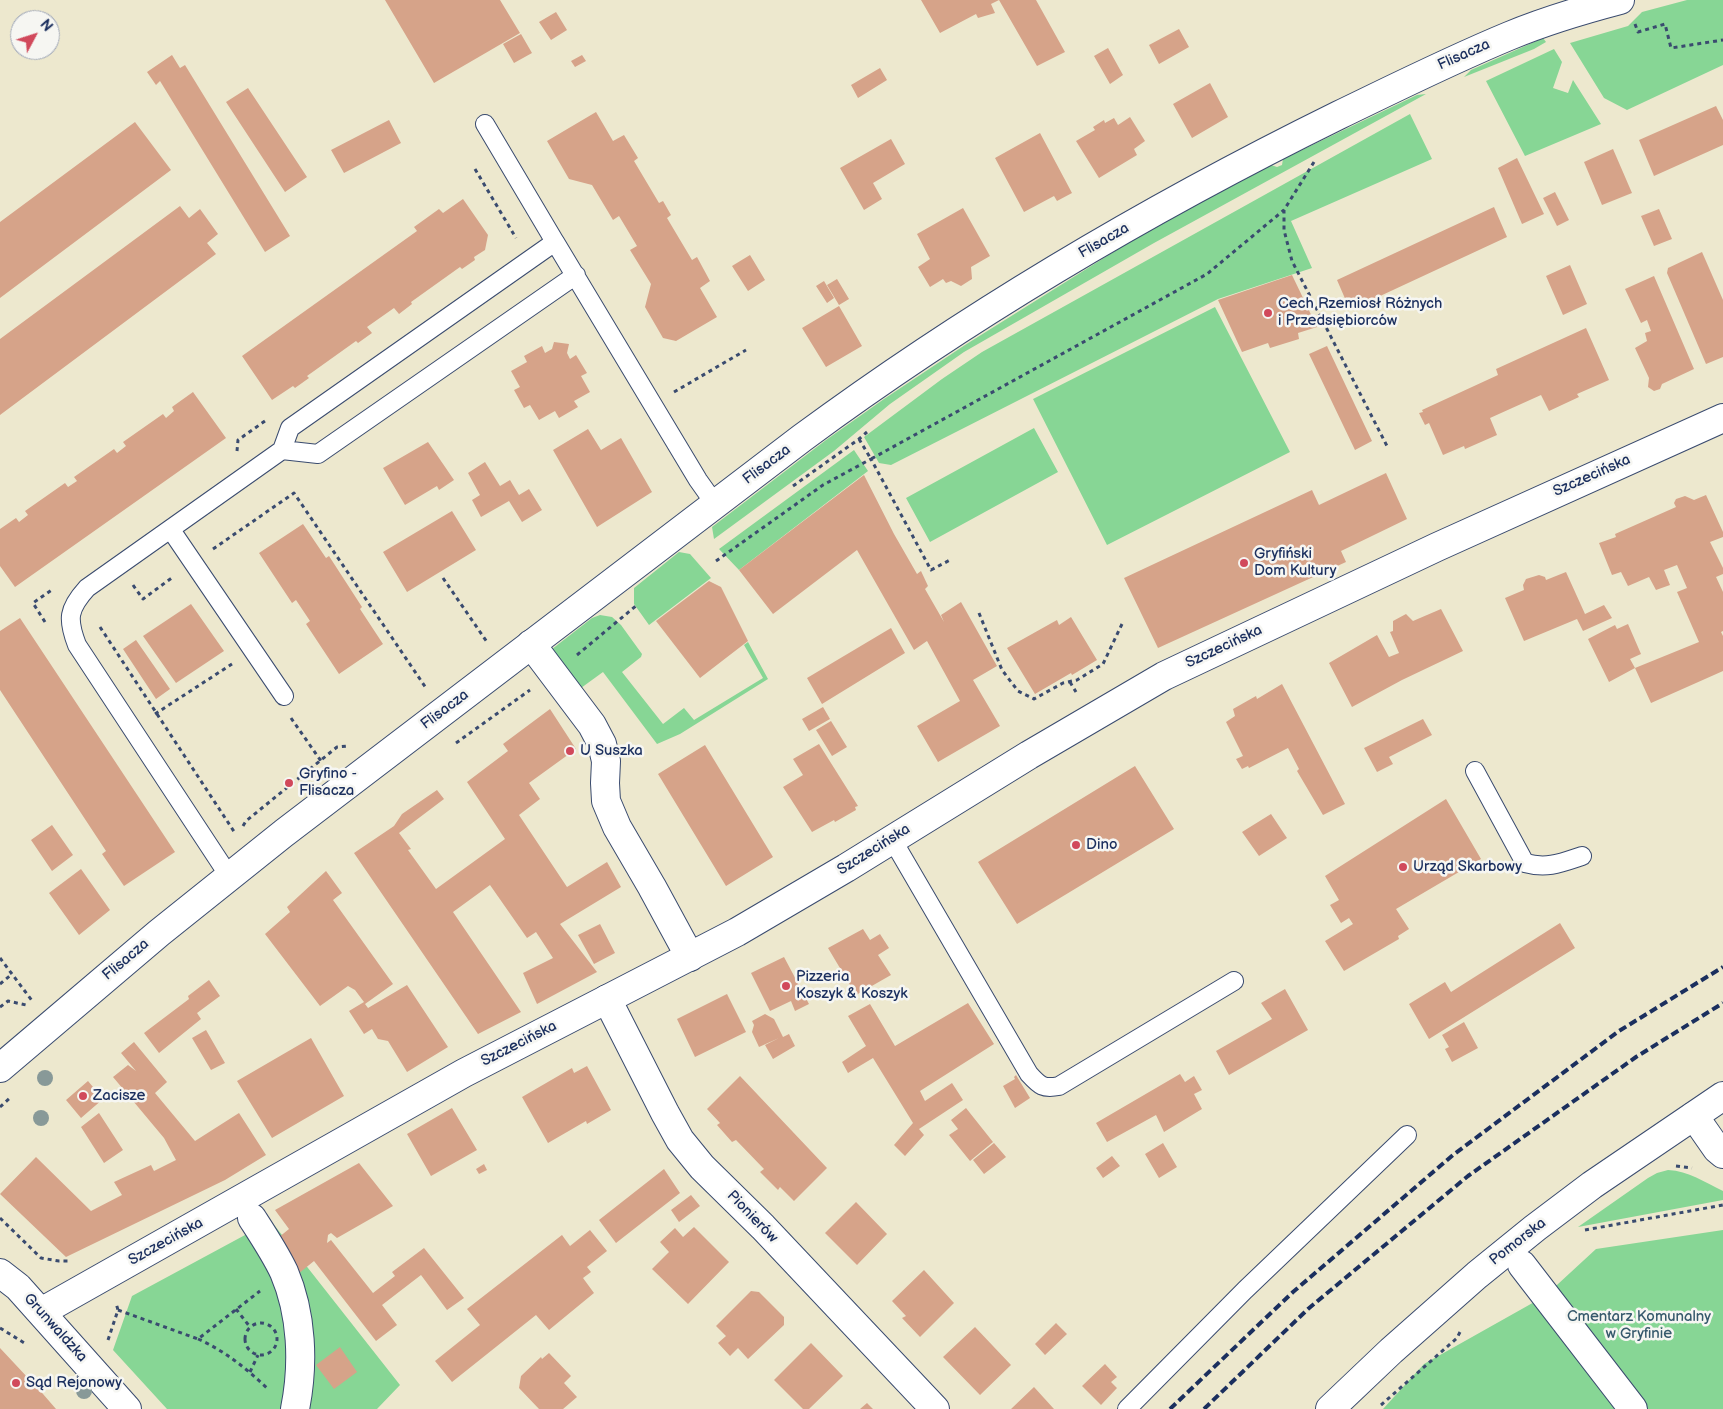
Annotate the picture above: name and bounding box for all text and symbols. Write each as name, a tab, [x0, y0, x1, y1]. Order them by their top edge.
north arrow	[10, 10, 60, 60]
text: N	[36, 16, 56, 35]
street label: Flisacza	[1435, 36, 1493, 74]
street label: Flisacza	[1076, 219, 1132, 263]
place label: Cech Rzemiosł Różnych i Przedsiębiorców	[1278, 295, 1442, 330]
marker: Cech Rzemiosł Różnych i Przedsiębiorców	[1262, 307, 1274, 319]
street label: Flisacza	[740, 441, 794, 489]
street label: Szczecińska	[1551, 451, 1633, 501]
place label: Gryfiński Dom Kultury	[1254, 545, 1337, 580]
marker: Gryfiński Dom Kultury	[1238, 557, 1250, 569]
street label: Szczecińska	[1183, 621, 1265, 673]
street label: Flisacza	[418, 686, 472, 734]
place label: U Suszka	[580, 742, 643, 760]
marker: U Suszka	[564, 745, 576, 757]
place label: Gryfino - Flisacza	[299, 765, 357, 800]
marker: Gryfino - Flisacza	[283, 777, 295, 789]
street label: Szczecińska	[834, 821, 914, 879]
place label: Dino	[1086, 836, 1117, 854]
marker: Dino	[1070, 839, 1082, 851]
place label: Urząd Skarbowy	[1413, 858, 1522, 876]
marker: Urząd Skarbowy	[1397, 861, 1409, 873]
street label: Flisacza	[99, 935, 153, 985]
place label: Pizzeria Koszyk & Koszyk	[796, 968, 908, 1003]
marker: Pizzeria Koszyk & Koszyk	[780, 980, 792, 992]
street label: Szczecińska	[478, 1017, 560, 1071]
place label: Zacisze	[93, 1087, 145, 1105]
marker: Zacisze	[77, 1090, 89, 1102]
street label: Pionierów	[723, 1187, 781, 1247]
street label: Szczecińska	[126, 1214, 206, 1270]
street label: Pomorska	[1486, 1214, 1550, 1270]
street label: Grunwaldzka	[19, 1290, 91, 1366]
park label: Cmentarz Komunalny w Gryfinie	[1567, 1308, 1711, 1343]
place label: Sąd Rejonowy	[26, 1374, 122, 1392]
marker: Sąd Rejonowy	[10, 1377, 22, 1389]

